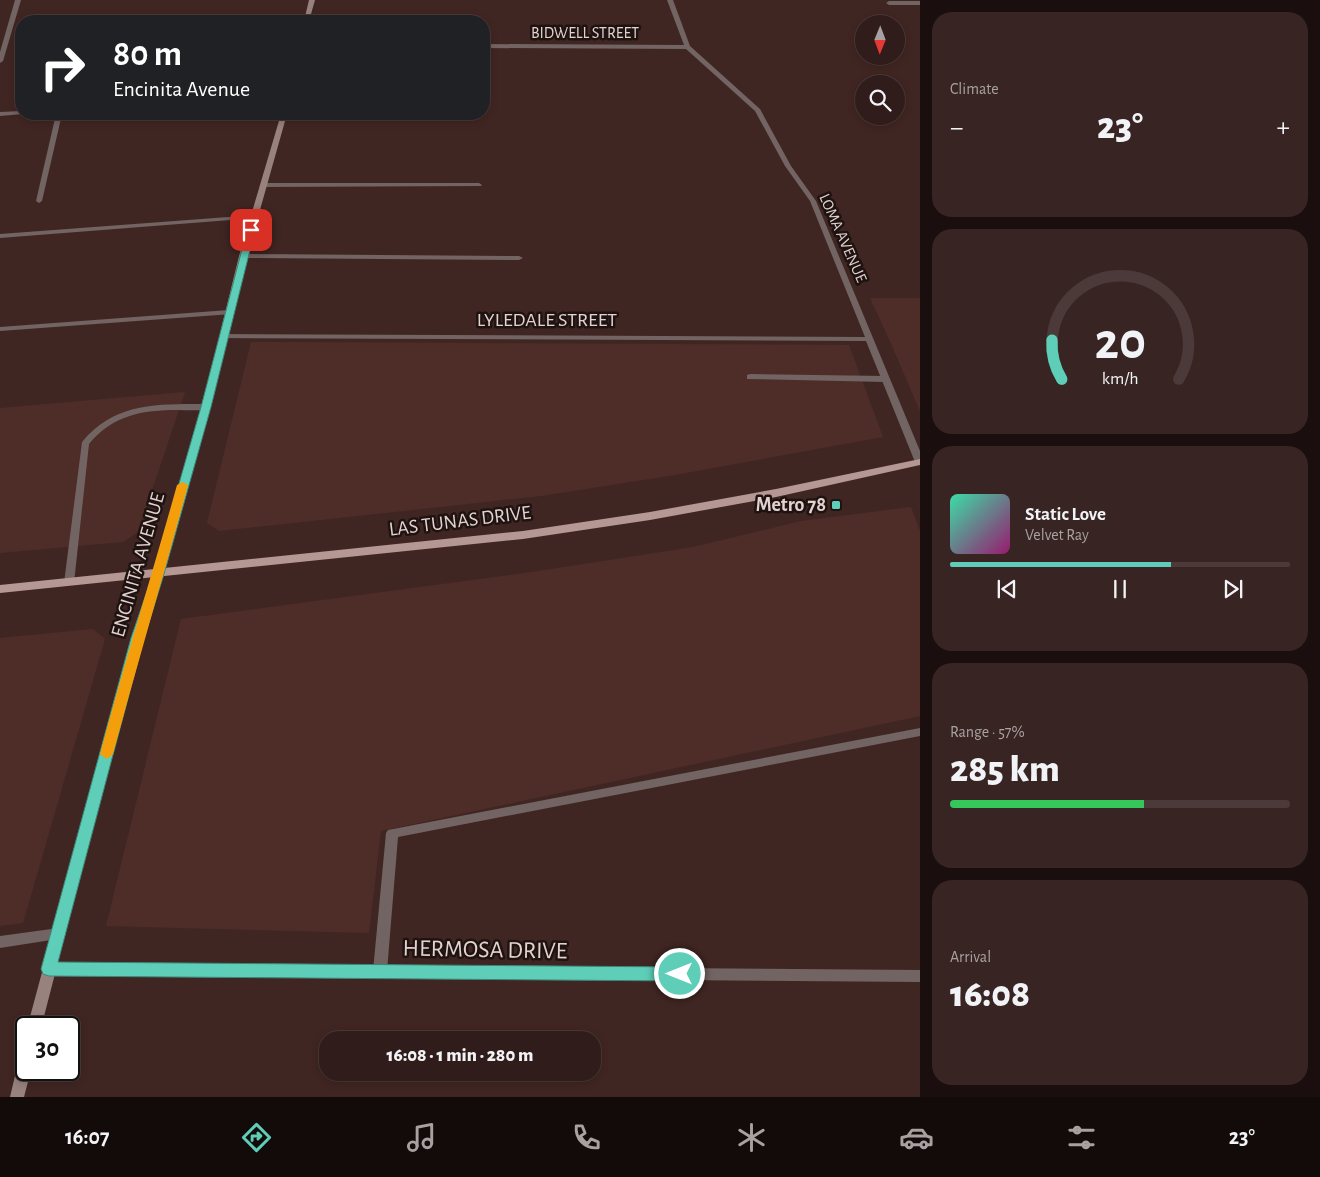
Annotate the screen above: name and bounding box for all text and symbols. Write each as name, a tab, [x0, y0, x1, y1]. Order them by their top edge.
north arrow	[855, 15, 905, 65]
map controls	[855, 15, 905, 125]
street label: BIDWELL STREET	[531, 25, 639, 41]
icon: right	[30, 35, 95, 100]
text: 80 m	[113, 37, 182, 72]
button: search	[855, 75, 905, 125]
text: Encinita Avenue	[113, 78, 250, 100]
text: Climate	[950, 81, 999, 97]
text: 23°	[1097, 108, 1143, 146]
text: −	[950, 114, 963, 142]
text: +	[1277, 114, 1290, 142]
street label: LOMA AVENUE	[816, 191, 870, 285]
pin	[230, 209, 272, 251]
icon: arrive	[237, 216, 265, 244]
street label: LYLEDALE STREET	[477, 310, 617, 330]
text: 20	[1094, 316, 1146, 368]
text: km/h	[1102, 370, 1138, 388]
street label: ENCINITA AVENUE	[108, 490, 168, 639]
place label: Metro 78	[756, 495, 826, 515]
marker: Metro 78	[830, 499, 842, 511]
street label: LAS TUNAS DRIVE	[388, 502, 532, 540]
text: Static Love	[1025, 505, 1106, 524]
text: Velvet Ray	[1025, 527, 1089, 543]
icon: previous	[993, 575, 1021, 603]
icon: pause	[1106, 575, 1134, 603]
icon: next	[1219, 575, 1247, 603]
text: Range · 57%	[950, 724, 1025, 740]
text: 285 km	[950, 751, 1060, 789]
street label: HERMOSA DRIVE	[403, 937, 568, 963]
position arrow	[653, 947, 705, 999]
text: Arrival	[950, 949, 991, 965]
text: 16:08	[950, 976, 1030, 1014]
speed limit sign: 30	[15, 1016, 80, 1081]
text: 16:08 · 1 min · 280 m	[387, 1046, 533, 1065]
icon: directions	[239, 1120, 274, 1155]
icon: music	[404, 1120, 439, 1155]
icon: phone	[569, 1120, 604, 1155]
icon: climate	[734, 1120, 769, 1155]
icon: car	[899, 1120, 934, 1155]
icon: filters	[1064, 1120, 1099, 1155]
text: 16:07	[65, 1126, 110, 1148]
text: 23°	[1229, 1126, 1255, 1148]

